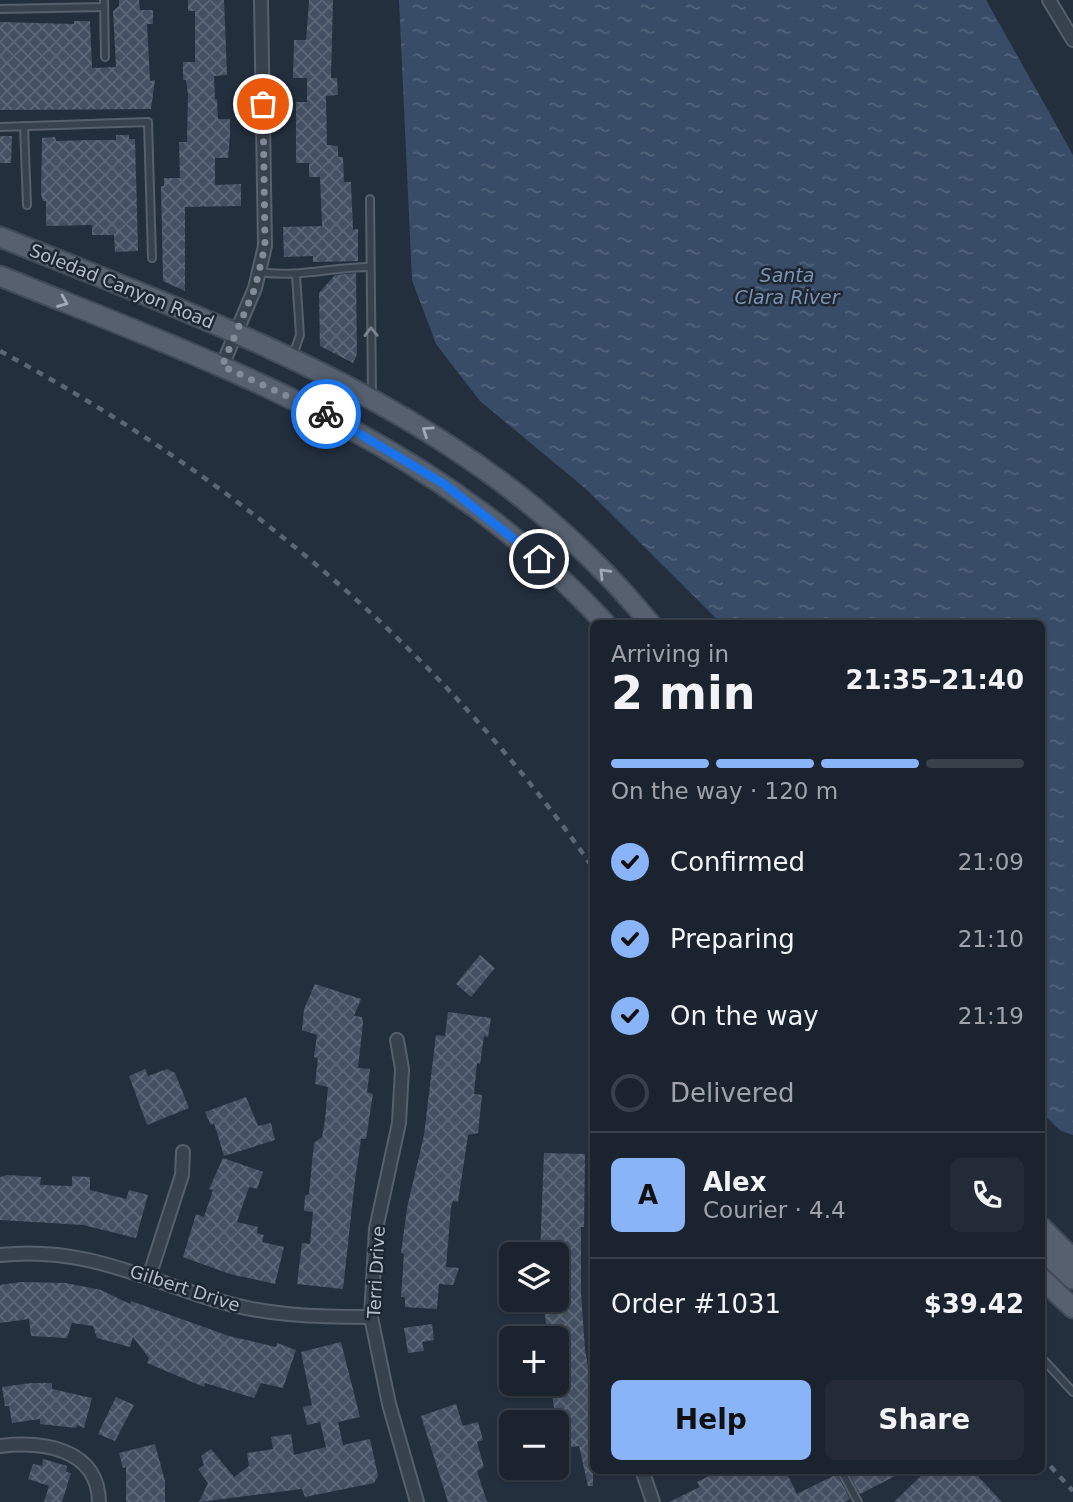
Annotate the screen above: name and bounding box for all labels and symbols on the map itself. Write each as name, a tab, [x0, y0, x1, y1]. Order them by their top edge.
pin	[233, 74, 293, 134]
street label: Soledad Canyon Road	[27, 239, 217, 333]
water label: Santa Clara River	[735, 264, 841, 308]
one-way arrow	[57, 293, 69, 307]
one-way arrow	[363, 326, 379, 337]
courier	[291, 379, 361, 449]
one-way arrow	[422, 426, 435, 439]
pin	[509, 529, 569, 589]
one-way arrow	[599, 568, 612, 581]
street label: Terri Drive	[363, 1225, 389, 1320]
street label: Gilbert Drive	[127, 1260, 243, 1316]

